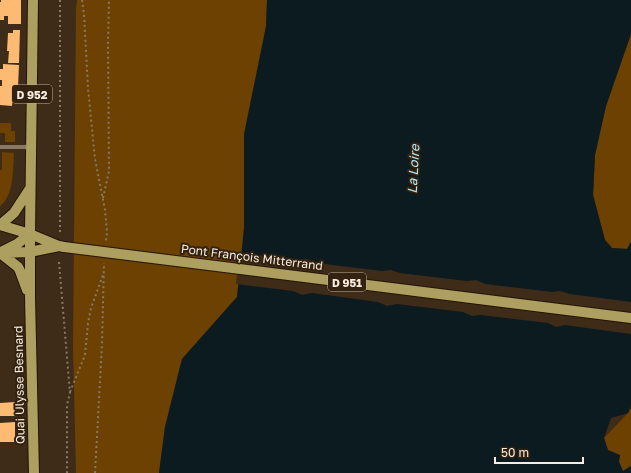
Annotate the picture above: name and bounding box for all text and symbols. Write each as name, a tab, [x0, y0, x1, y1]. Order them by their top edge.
road number: D 952	[12, 85, 52, 103]
water label: La Loire	[404, 143, 422, 194]
street label: Pont François Mitterrand	[180, 241, 324, 273]
road number: D 951	[328, 273, 366, 291]
street label: Quai Ulysse Besnard	[10, 326, 28, 444]
scale bar	[495, 439, 583, 465]
text: 50 m	[501, 445, 529, 460]

